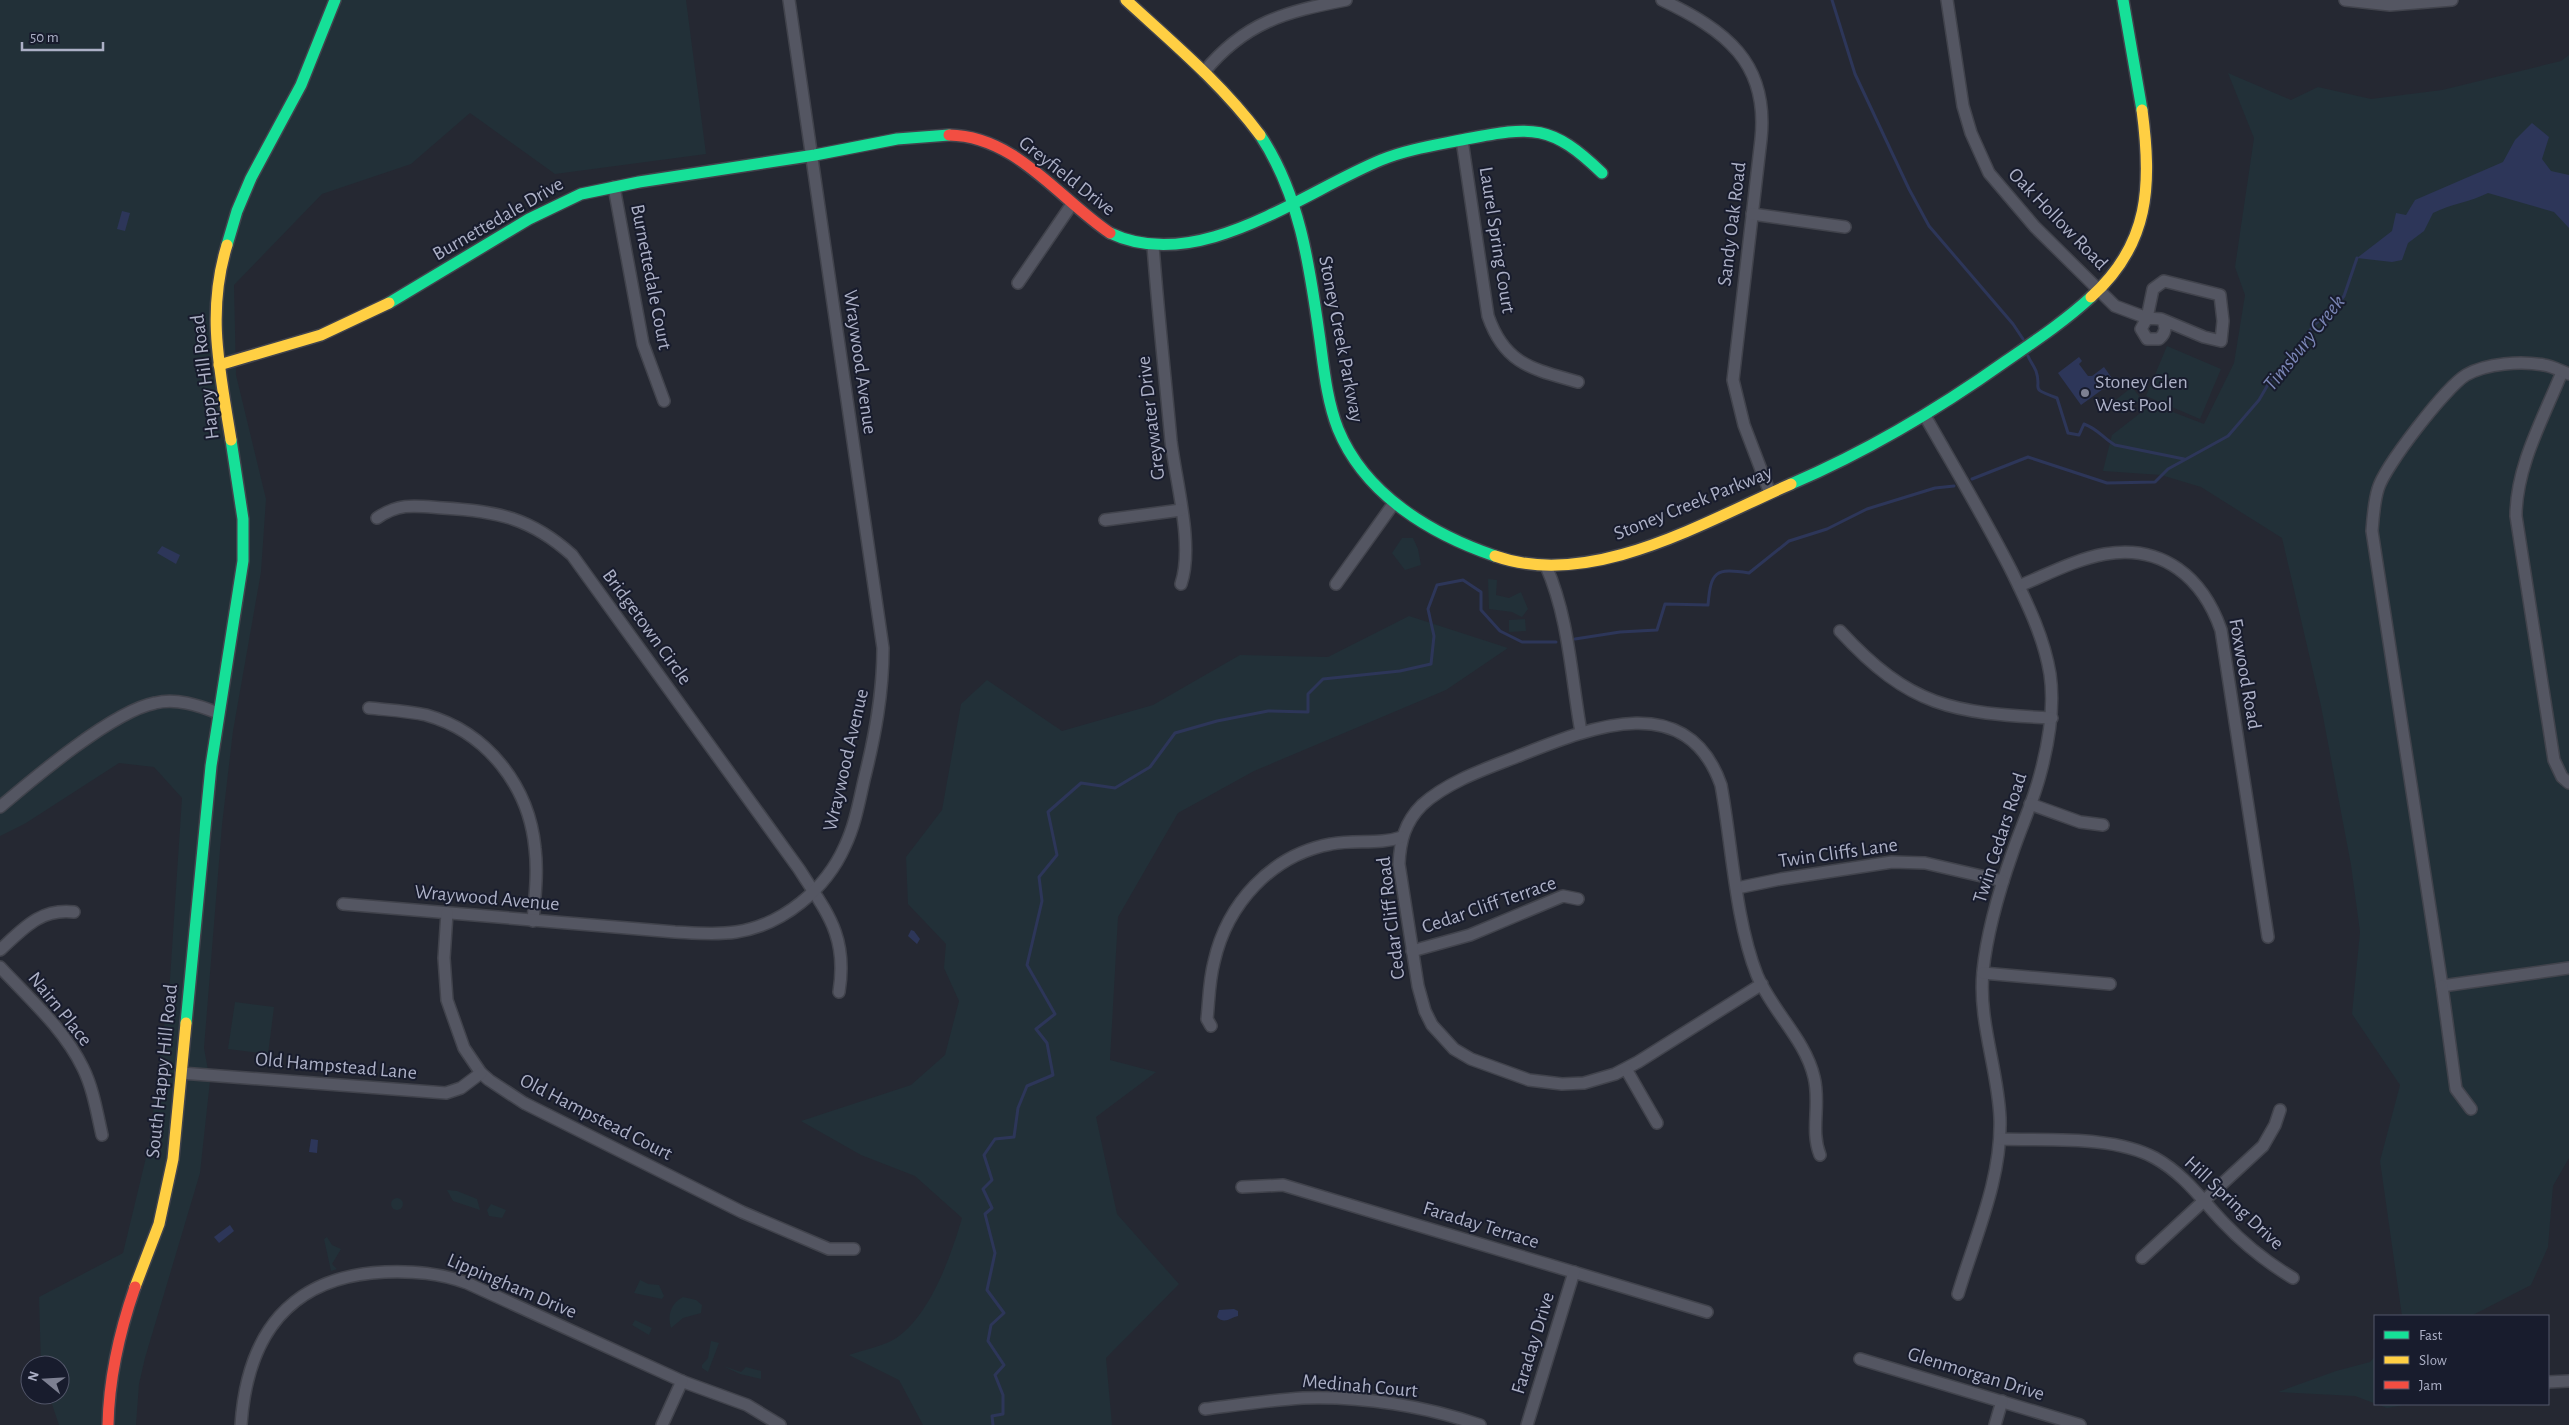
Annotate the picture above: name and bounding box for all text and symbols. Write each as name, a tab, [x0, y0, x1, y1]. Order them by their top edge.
scale bar	[22, 20, 104, 52]
text: 50 m	[30, 30, 59, 45]
street label: Greyfield Drive	[1015, 132, 1119, 220]
street label: Sandy Oak Road	[1714, 161, 1750, 287]
street label: Oak Hollow Road	[2004, 164, 2112, 274]
street label: Laurel Spring Court	[1476, 165, 1519, 315]
street label: Burnettedale Drive	[429, 174, 567, 264]
street label: Burnettedale Court	[627, 202, 675, 352]
street label: Stoney Creek Parkway	[1315, 254, 1367, 424]
street label: Wraywood Avenue	[840, 289, 880, 435]
water label: Timsbury Creek	[2259, 291, 2349, 395]
street label: Happy Hill Road	[187, 313, 223, 441]
street label: Greywater Drive	[1133, 355, 1169, 481]
place label: Stoney Glen West Pool	[2095, 372, 2188, 415]
marker: Stoney Glen West Pool	[2079, 387, 2091, 399]
street label: Stoney Creek Parkway	[1611, 462, 1776, 544]
street label: Bridgetown Circle	[599, 566, 695, 688]
street label: Foxwood Road	[2225, 617, 2265, 731]
street label: Wraywood Avenue	[820, 687, 872, 833]
street label: Twin Cedars Road	[1969, 770, 2031, 906]
street label: Twin Cliffs Lane	[1777, 835, 1899, 871]
street label: Cedar Cliff Road	[1374, 855, 1408, 981]
street label: Cedar Cliff Terrace	[1419, 873, 1559, 937]
street label: Wraywood Avenue	[414, 882, 560, 914]
street label: Nairn Place	[24, 968, 96, 1050]
street label: South Happy Hill Road	[143, 983, 181, 1159]
street label: Old Hampstead Lane	[254, 1049, 418, 1083]
street label: Old Hampstead Court	[517, 1070, 676, 1164]
street label: Hill Spring Drive	[2181, 1152, 2287, 1254]
street label: Faraday Terrace	[1421, 1198, 1541, 1252]
street label: Lippingham Drive	[444, 1250, 580, 1322]
street label: Faraday Drive	[1508, 1290, 1558, 1396]
legend	[2374, 1315, 2549, 1405]
text: Fast	[2419, 1328, 2443, 1343]
street label: Glenmorgan Drive	[1905, 1344, 2047, 1404]
text: Slow	[2419, 1353, 2447, 1368]
north arrow	[20, 1355, 70, 1405]
text: N	[25, 1369, 42, 1383]
street label: Medinah Court	[1301, 1371, 1419, 1401]
text: Jam	[2419, 1378, 2442, 1393]

